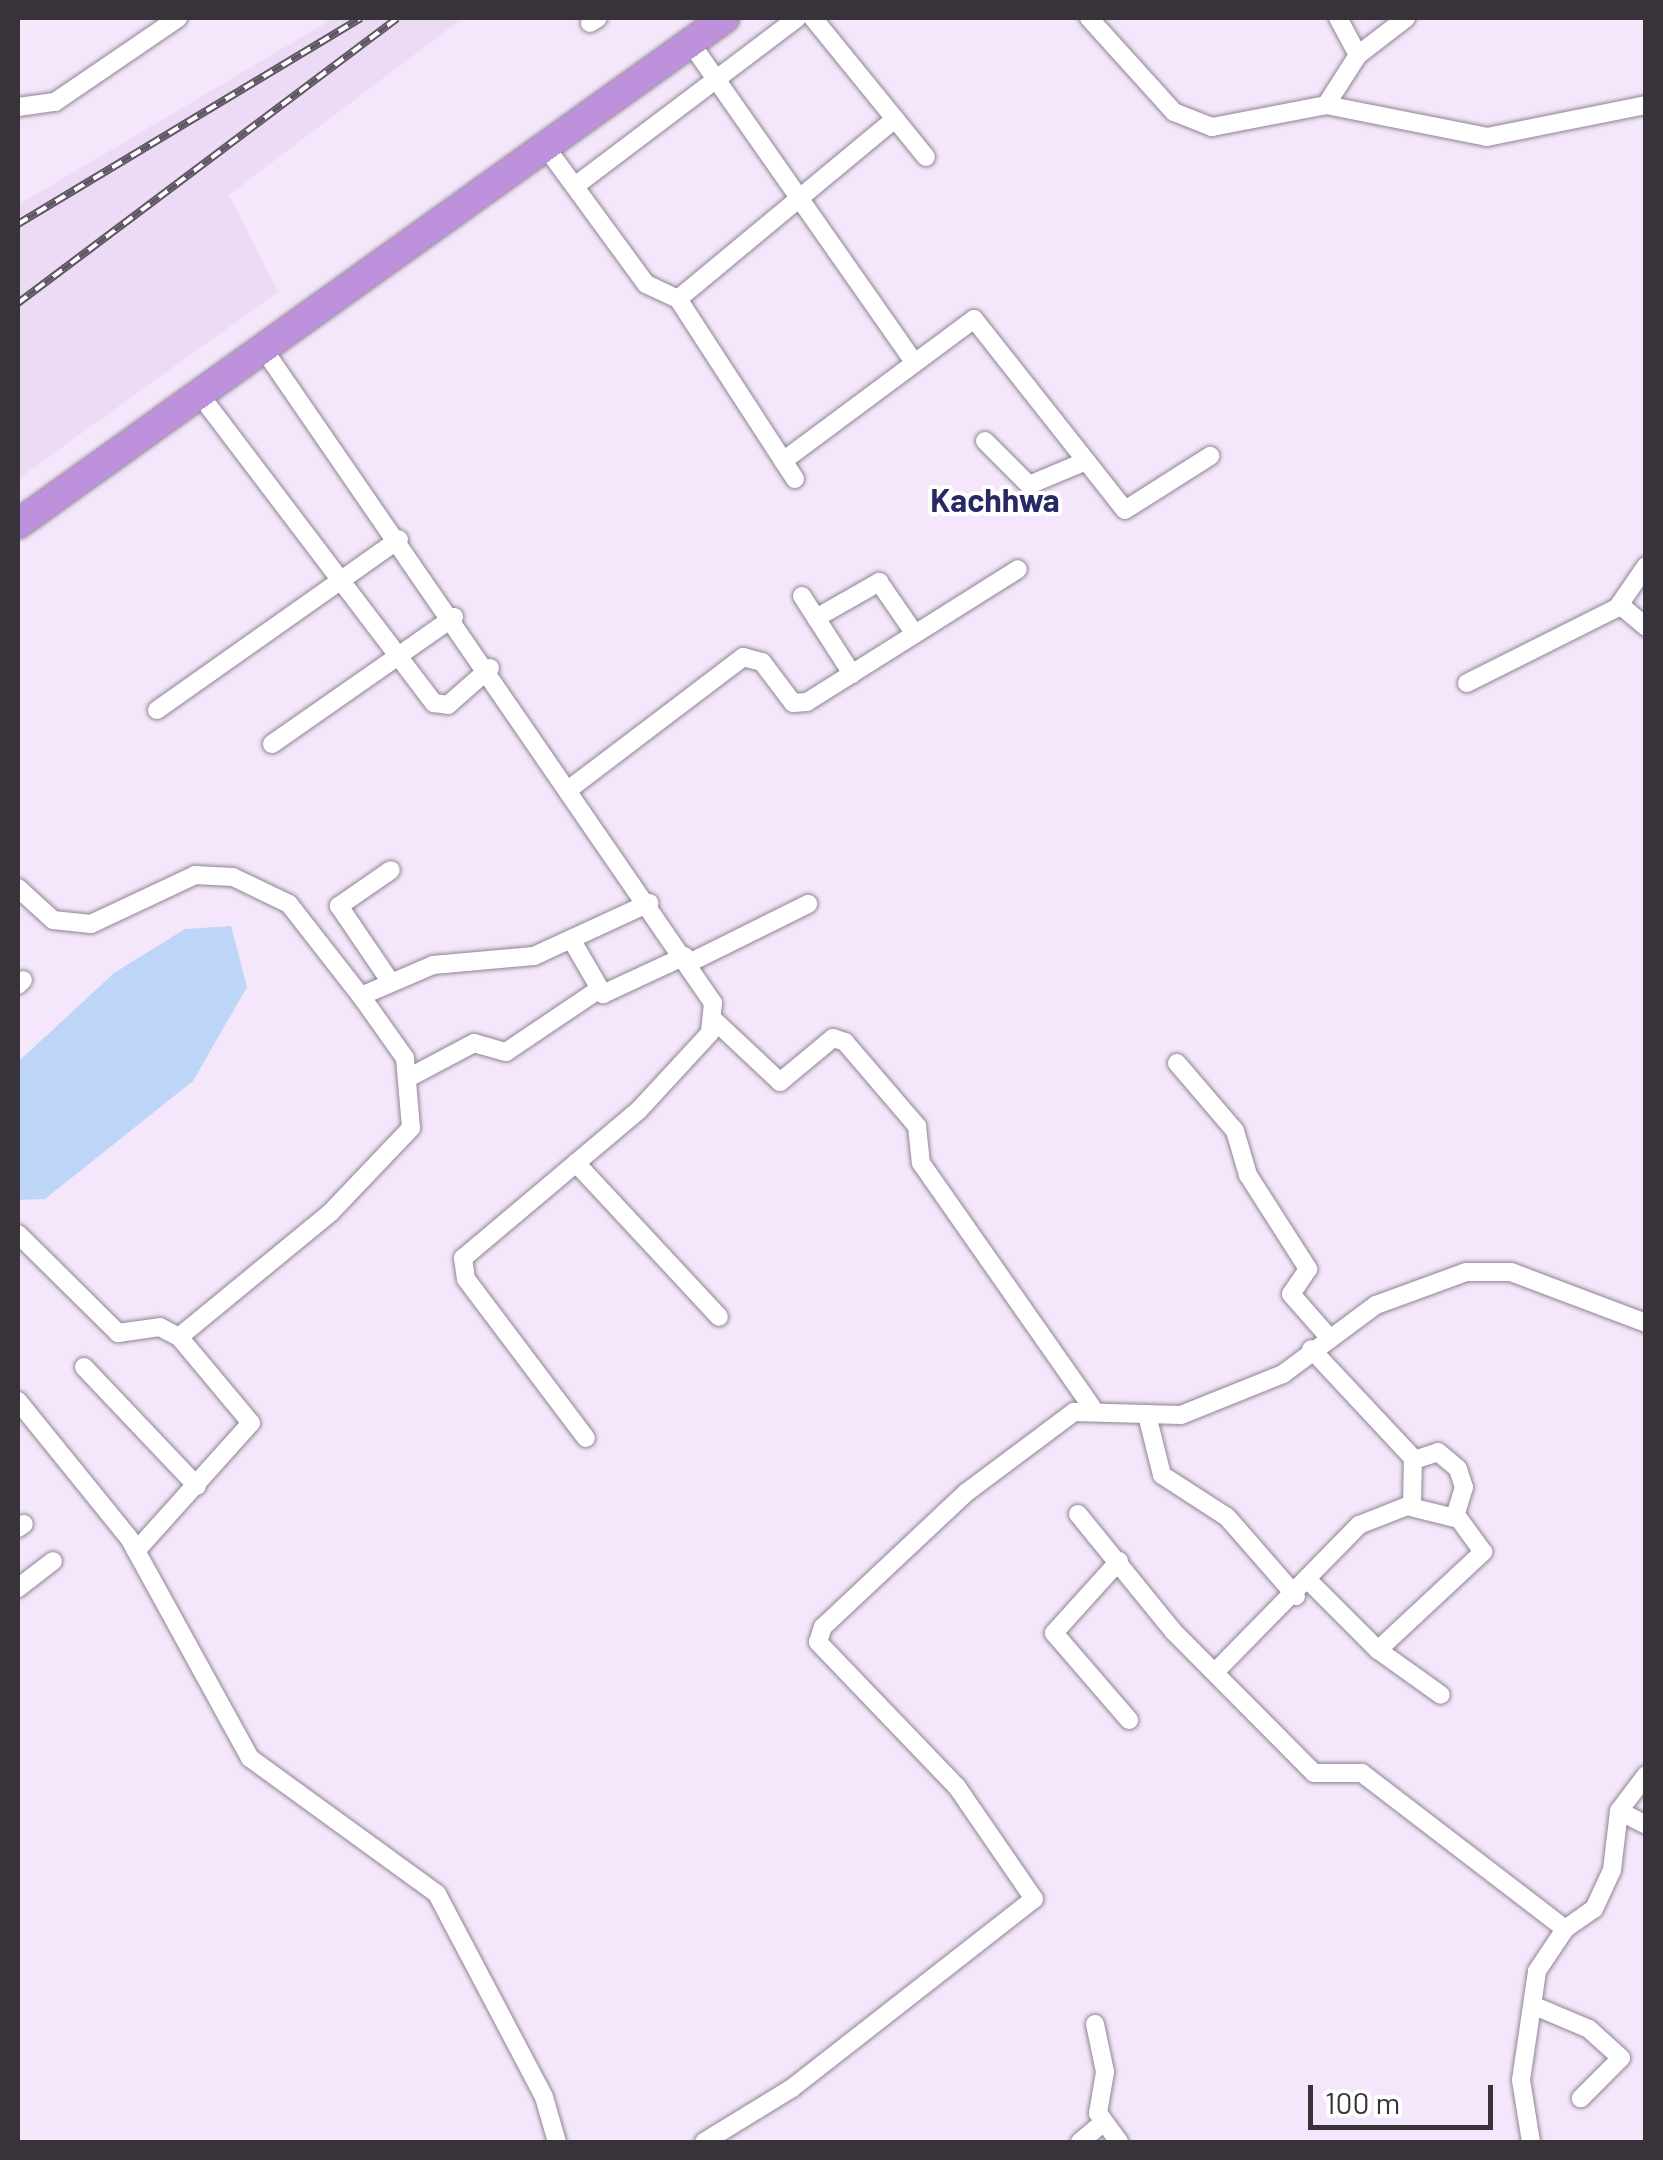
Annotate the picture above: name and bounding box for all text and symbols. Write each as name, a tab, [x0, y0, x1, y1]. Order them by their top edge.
district label: Kachhwa	[930, 480, 1060, 518]
scale bar	[1313, 2065, 1498, 2127]
text: 100 m	[1325, 2084, 1400, 2120]

